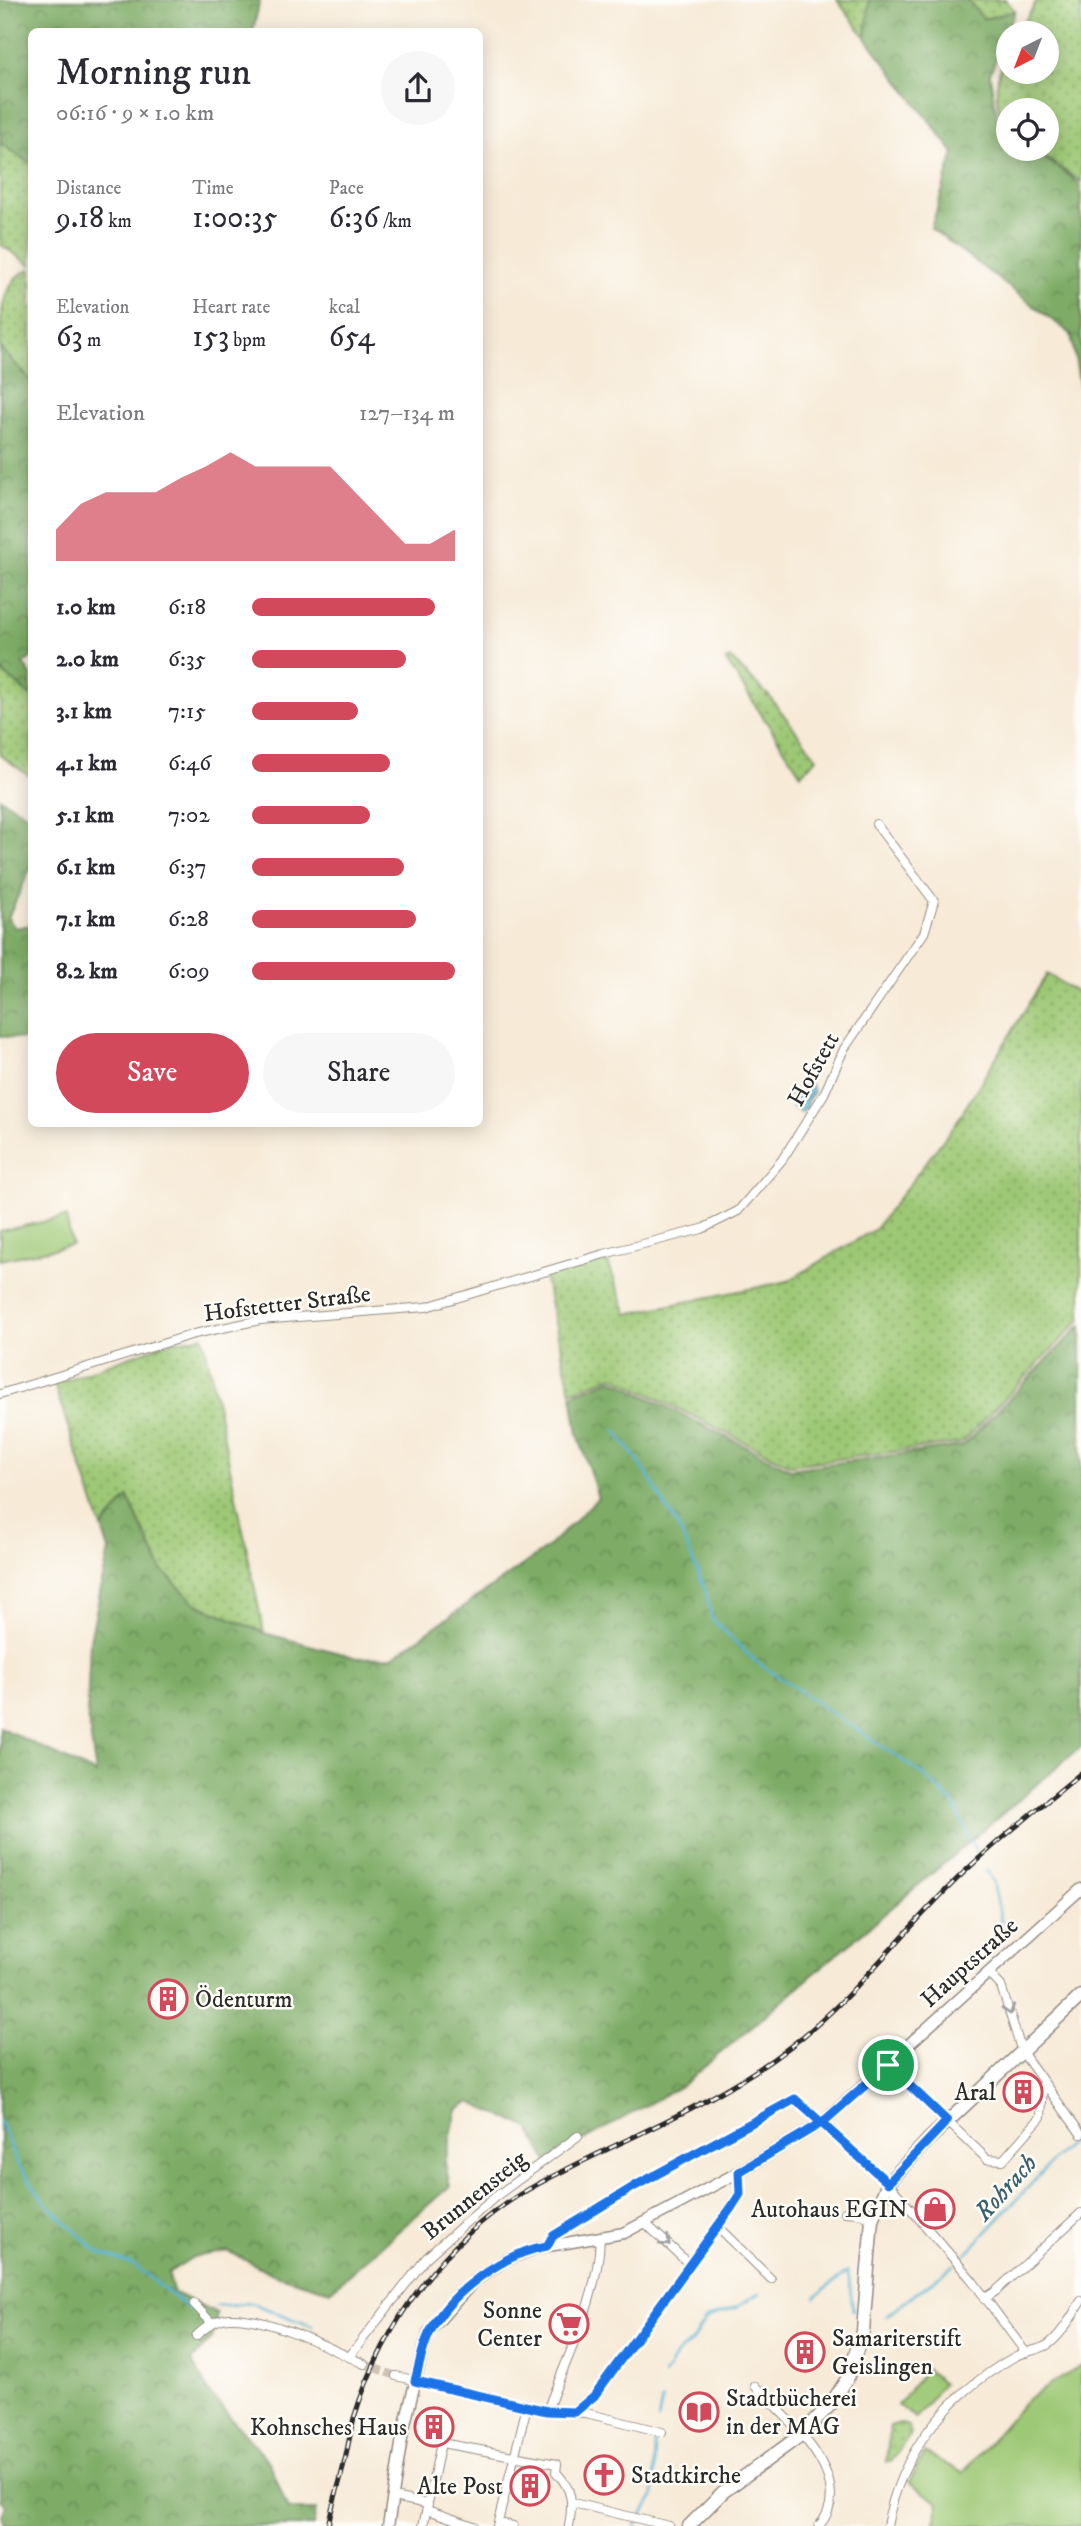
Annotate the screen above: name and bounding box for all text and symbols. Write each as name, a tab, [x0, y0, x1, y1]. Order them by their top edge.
north arrow	[996, 21, 1059, 84]
map controls	[996, 21, 1059, 161]
text: Morning run	[56, 49, 251, 97]
button: share	[381, 51, 455, 125]
button: locate	[996, 98, 1059, 161]
text: 06:16 · 9 × 1.0 km	[56, 99, 214, 128]
text: Distance	[56, 177, 121, 200]
text: Time	[192, 177, 234, 200]
text: Pace	[329, 177, 364, 200]
text: 9.18	[56, 200, 104, 237]
text: 1:00:35	[192, 200, 277, 237]
text: 6:36	[329, 200, 379, 237]
text: km	[104, 210, 132, 233]
text: /km	[379, 210, 412, 233]
text: Elevation	[56, 296, 130, 319]
text: Heart rate	[192, 296, 270, 319]
text: kcal	[329, 296, 360, 319]
text: 63	[56, 319, 83, 356]
text: 153	[192, 319, 229, 356]
text: 654	[329, 319, 375, 356]
text: m	[83, 329, 101, 352]
text: bpm	[229, 329, 266, 352]
text: Elevation	[56, 399, 145, 428]
text: 127–134 m	[359, 399, 455, 428]
text: 1.0 km	[56, 593, 116, 622]
text: 6:18	[168, 593, 206, 622]
text: 2.0 km	[56, 645, 119, 674]
text: 6:35	[168, 645, 206, 674]
text: 3.1 km	[56, 697, 112, 726]
text: 7:15	[168, 697, 206, 726]
text: 4.1 km	[56, 749, 117, 778]
text: 6:46	[168, 749, 211, 778]
text: 5.1 km	[56, 801, 114, 830]
text: 7:02	[168, 801, 210, 830]
text: 6.1 km	[56, 853, 115, 882]
text: 6:37	[168, 853, 207, 882]
text: 7.1 km	[56, 905, 116, 934]
text: 6:28	[168, 905, 209, 934]
text: 8.2 km	[56, 957, 118, 986]
text: 6:09	[168, 957, 210, 986]
street label: Hofstett	[781, 1027, 847, 1112]
button: Save	[56, 1033, 249, 1113]
button: Share	[263, 1033, 455, 1113]
street label: Hofstetter Straße	[202, 1279, 372, 1329]
street label: Hauptstraße	[915, 1911, 1025, 2014]
building icon: Ödenturm	[147, 1978, 189, 2020]
place label: Ödenturm	[195, 1985, 293, 2015]
one-way arrow	[1000, 2004, 1015, 2016]
pin	[858, 2035, 918, 2095]
icon: arrive	[869, 2046, 907, 2084]
building icon: Aral	[1002, 2071, 1044, 2113]
place label: Aral	[954, 2078, 997, 2108]
street label: Brunnensteig	[416, 2144, 533, 2247]
water label: Rohrach	[967, 2147, 1045, 2229]
shop icon: Autohaus EGIN	[914, 2188, 956, 2230]
place label: Autohaus EGIN	[751, 2195, 908, 2225]
one-way arrow	[658, 2234, 671, 2246]
place label: Sonne Center	[477, 2296, 542, 2354]
supermarket icon: Sonne Center	[548, 2303, 590, 2345]
place label: Samariterstift Geislingen	[832, 2324, 962, 2382]
building icon: Samariterstift Geislingen	[784, 2331, 826, 2373]
place label: Stadtbücherei in der MAG	[726, 2384, 857, 2442]
library icon: Stadtbücherei in der MAG	[678, 2391, 720, 2433]
building icon: Kohnsches Haus	[413, 2406, 455, 2448]
place label: Kohnsches Haus	[250, 2413, 407, 2443]
church icon: Stadtkirche	[583, 2454, 625, 2496]
place label: Stadtkirche	[631, 2461, 741, 2491]
building icon: Alte Post	[509, 2465, 551, 2507]
place label: Alte Post	[417, 2472, 503, 2502]

